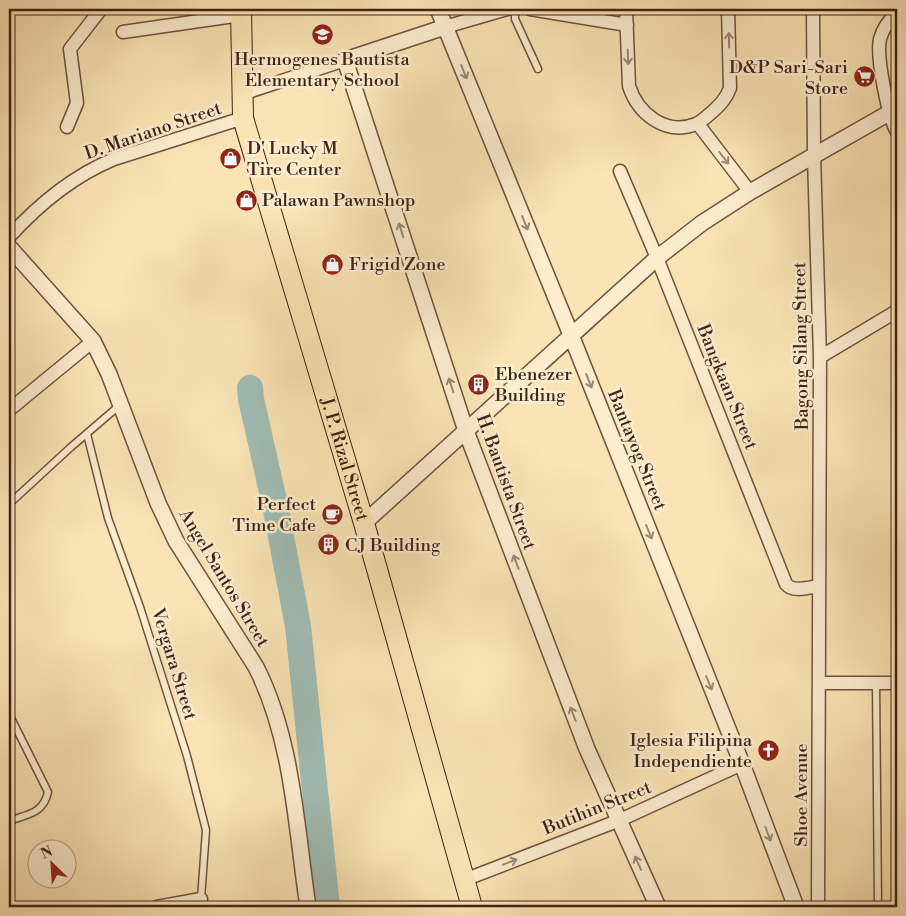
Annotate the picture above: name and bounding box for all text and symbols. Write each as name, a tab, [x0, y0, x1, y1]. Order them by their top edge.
school or university icon: Hermogenes Bautista Elementary School	[310, 22, 334, 46]
one-way arrow	[724, 32, 733, 48]
place label: Hermogenes Bautista Elementary School	[234, 48, 411, 92]
one-way arrow	[623, 49, 633, 65]
place label: D&P Sari-Sari Store	[729, 56, 848, 100]
one-way arrow	[459, 64, 469, 79]
supermarket icon: D&P Sari-Sari Store	[852, 65, 876, 89]
street label: D. Mariano Street	[82, 97, 225, 165]
place label: D' Lucky M Tire Center	[247, 137, 341, 181]
shop icon: D' Lucky M Tire Center	[219, 146, 243, 170]
one-way arrow	[719, 151, 729, 165]
shop icon: Palawan Pawnshop	[234, 188, 258, 212]
place label: Palawan Pawnshop	[262, 189, 416, 212]
one-way arrow	[521, 215, 531, 230]
one-way arrow	[396, 223, 405, 238]
shop icon: Frigid Zone	[321, 252, 345, 276]
place label: Frigid Zone	[349, 253, 446, 276]
street label: Bagong Silang Street	[788, 261, 814, 431]
street label: Bangkaan Street	[691, 320, 763, 454]
place label: Ebenezer Building	[494, 363, 572, 407]
building icon: Ebenezer Building	[467, 372, 491, 396]
one-way arrow	[586, 373, 595, 388]
one-way arrow	[446, 377, 455, 393]
street label: Bantayog Street	[602, 385, 672, 514]
street label: J. P. Rizal Street	[315, 393, 374, 524]
street label: H. Bautista Street	[471, 411, 541, 554]
place label: Perfect Time Cafe	[232, 493, 317, 537]
cafe icon: Perfect Time Cafe	[320, 502, 344, 526]
street label: Angel Santos Street	[173, 504, 275, 652]
one-way arrow	[646, 524, 655, 539]
building icon: CJ Building	[317, 533, 341, 557]
place label: CJ Building	[345, 534, 441, 557]
one-way arrow	[511, 555, 520, 570]
street label: Vergara Street	[146, 604, 202, 723]
one-way arrow	[706, 675, 715, 690]
one-way arrow	[568, 707, 578, 722]
place label: Iglesia Filipina Independiente	[630, 729, 753, 773]
church icon: Iglesia Filipina Independiente	[756, 738, 780, 762]
street label: Shoe Avenue	[790, 743, 813, 847]
street label: Butihin Street	[538, 776, 655, 841]
one-way arrow	[764, 826, 773, 841]
north arrow	[28, 838, 78, 888]
text: N	[38, 843, 56, 864]
one-way arrow	[633, 856, 643, 871]
one-way arrow	[501, 857, 517, 866]

